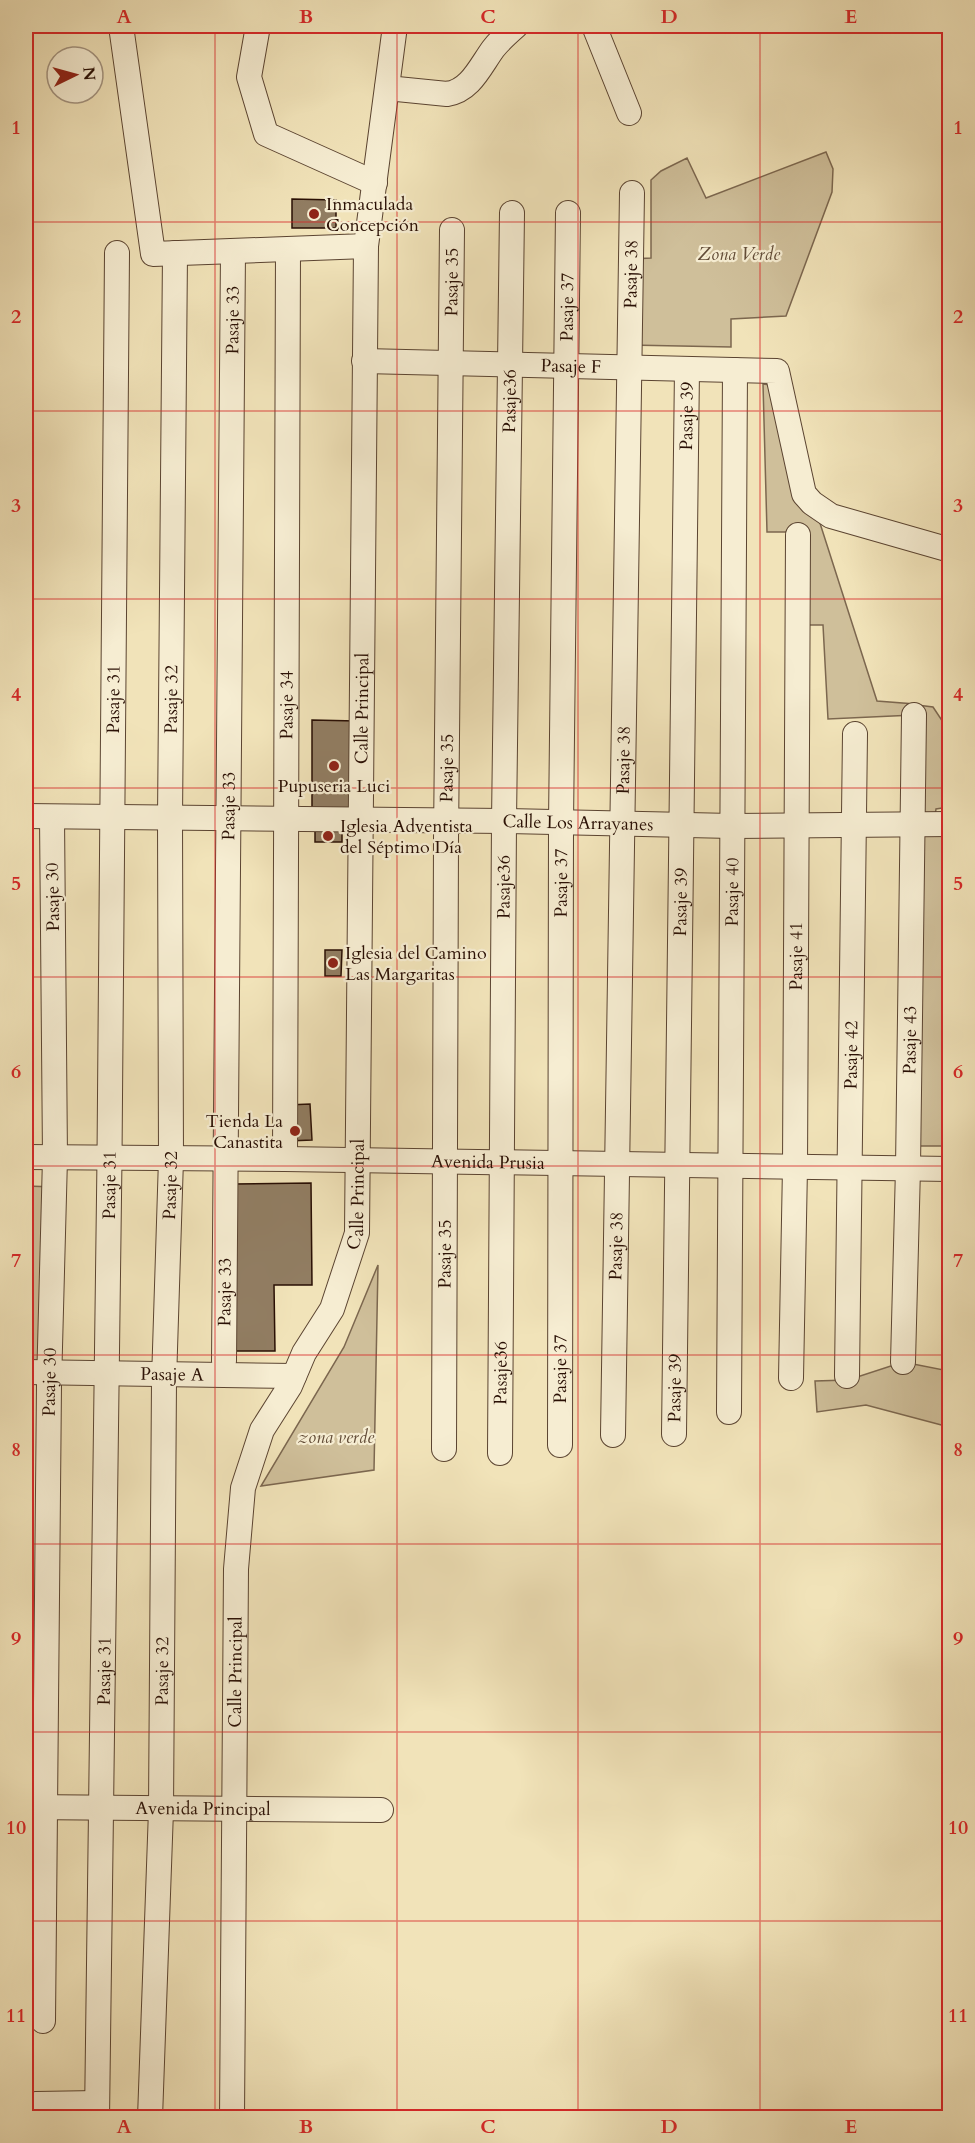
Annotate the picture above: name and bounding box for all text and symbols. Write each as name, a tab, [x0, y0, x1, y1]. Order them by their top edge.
text: A	[116, 3, 132, 30]
text: B	[299, 3, 313, 30]
text: C	[480, 3, 496, 30]
text: D	[660, 3, 678, 30]
text: E	[845, 3, 857, 30]
north arrow	[45, 45, 105, 105]
text: N	[77, 66, 101, 82]
text: 1	[11, 114, 21, 141]
text: 1	[953, 114, 963, 141]
place label: Inmaculada Concepción	[326, 192, 420, 238]
marker: Inmaculada Concepción	[307, 207, 321, 221]
street label: Pasaje 38	[618, 240, 644, 309]
park label: Zona Verde	[698, 242, 781, 267]
street label: Pasaje 35	[439, 247, 464, 317]
street label: Pasaje 37	[554, 272, 580, 342]
street label: Pasaje 33	[220, 286, 245, 355]
text: 2	[11, 303, 21, 330]
text: 2	[953, 303, 963, 330]
street label: Pasaje F	[540, 353, 602, 379]
street label: Pasaje36	[497, 369, 522, 433]
street label: Pasaje 39	[674, 382, 699, 451]
text: 3	[11, 492, 21, 519]
text: 3	[953, 492, 963, 519]
street label: Calle Principal	[349, 652, 375, 764]
street label: Pasaje 31	[100, 665, 126, 734]
street label: Pasaje 32	[158, 665, 184, 734]
street label: Pasaje 34	[274, 671, 299, 739]
text: 4	[11, 681, 21, 708]
text: 4	[953, 681, 963, 708]
street label: Pasaje 38	[610, 725, 636, 795]
street label: Pasaje 35	[434, 733, 460, 803]
marker: Pupuseria Luci	[327, 759, 341, 773]
street label: Pasaje 33	[216, 772, 241, 841]
place label: Pupuseria Luci	[278, 774, 390, 799]
street label: Calle Los Arrayanes	[502, 808, 654, 837]
place label: Iglesia Adventista del Séptimo Día	[340, 814, 473, 860]
marker: Iglesia Adventista del Séptimo Día	[321, 829, 335, 843]
street label: Pasaje 37	[548, 849, 573, 917]
street label: Pasaje36	[491, 855, 516, 919]
street label: Pasaje 40	[719, 858, 745, 926]
street label: Pasaje 30	[40, 862, 66, 932]
street label: Pasaje 39	[668, 867, 693, 937]
text: 5	[11, 870, 21, 897]
text: 5	[953, 870, 963, 897]
street label: Pasaje 41	[783, 922, 809, 991]
place label: Iglesia del Camino Las Margaritas	[345, 941, 487, 987]
marker: Iglesia del Camino Las Margaritas	[326, 956, 340, 970]
street label: Pasaje 43	[897, 1005, 923, 1075]
street label: Pasaje 42	[838, 1020, 864, 1090]
text: 6	[11, 1058, 21, 1085]
text: 6	[953, 1058, 963, 1085]
place label: Tienda La Canastita	[205, 1109, 283, 1155]
marker: Tienda La Canastita	[288, 1124, 302, 1138]
street label: Calle Principal	[340, 1138, 370, 1253]
street label: Avenida Prusia	[431, 1149, 545, 1175]
street label: Pasaje 31	[96, 1151, 122, 1220]
street label: Pasaje 32	[157, 1151, 184, 1220]
street label: Pasaje 38	[603, 1211, 629, 1281]
street label: Pasaje 35	[432, 1220, 457, 1288]
text: 7	[11, 1247, 21, 1274]
text: 7	[953, 1247, 963, 1274]
street label: Pasaje 33	[212, 1257, 237, 1327]
street label: Pasaje 37	[548, 1335, 573, 1403]
street label: Pasaje36	[488, 1341, 513, 1405]
street label: Pasaje 30	[36, 1347, 62, 1417]
street label: Pasaje 39	[662, 1353, 687, 1423]
street label: Pasaje A	[140, 1361, 204, 1387]
park label: zona verde	[298, 1425, 375, 1450]
text: 8	[11, 1436, 21, 1463]
text: 8	[953, 1436, 963, 1463]
street label: Calle Principal	[222, 1616, 248, 1728]
text: 9	[11, 1625, 21, 1652]
text: 9	[953, 1625, 963, 1652]
street label: Pasaje 31	[91, 1636, 117, 1706]
street label: Pasaje 32	[149, 1637, 175, 1706]
street label: Avenida Principal	[135, 1795, 271, 1822]
text: 10	[6, 1814, 26, 1841]
text: 10	[948, 1814, 968, 1841]
text: 11	[6, 2002, 26, 2029]
text: 11	[948, 2002, 968, 2029]
text: A	[116, 2113, 132, 2140]
text: B	[299, 2113, 313, 2140]
text: C	[480, 2113, 496, 2140]
text: D	[660, 2113, 678, 2140]
text: E	[845, 2113, 857, 2140]

